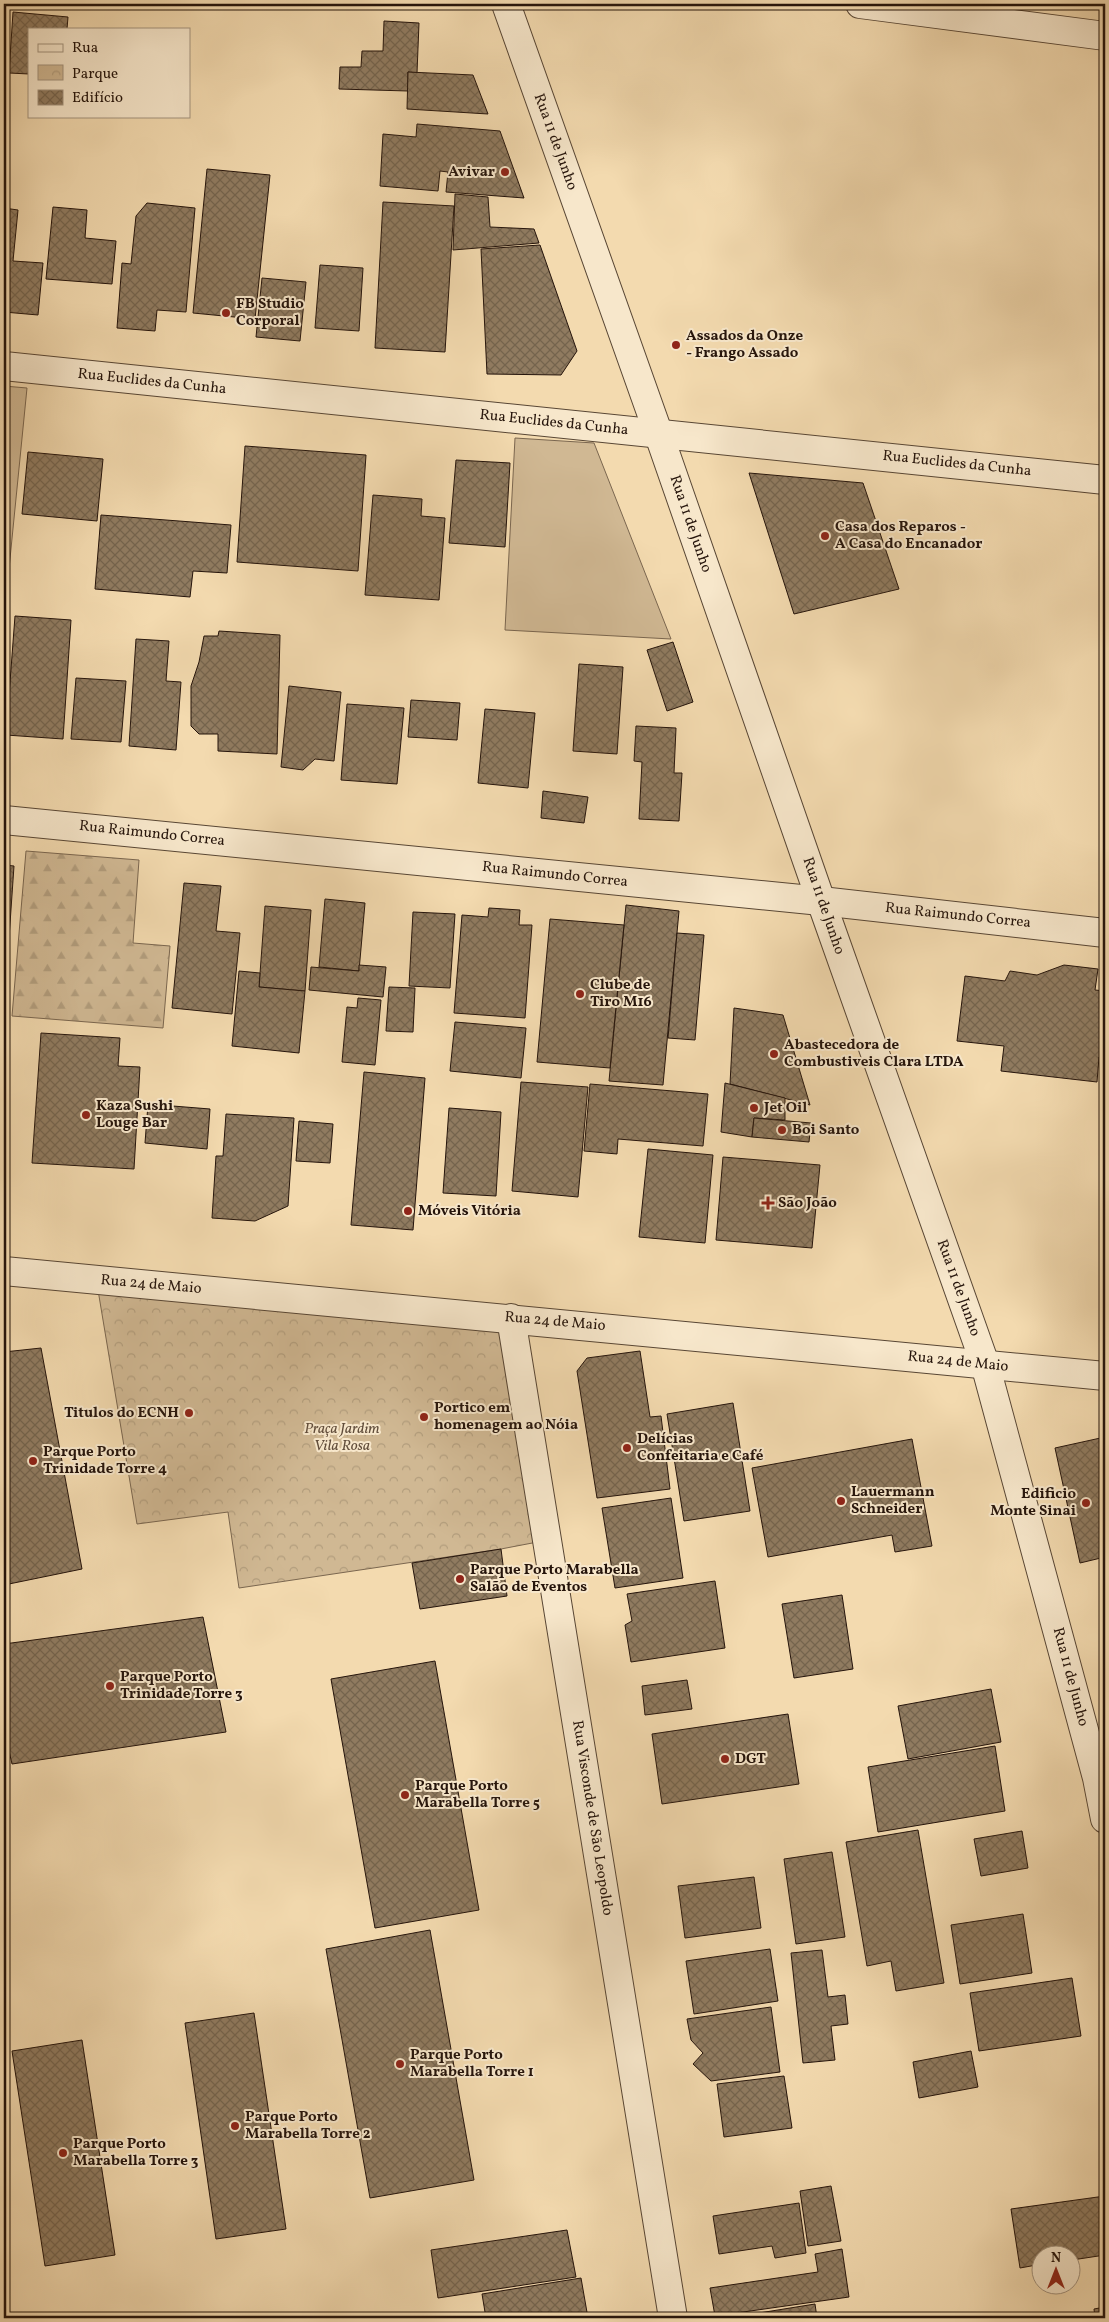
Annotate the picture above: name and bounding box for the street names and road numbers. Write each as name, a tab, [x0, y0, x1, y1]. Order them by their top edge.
street label: Rua 11 de Junho	[528, 91, 582, 193]
street label: Rua Euclides da Cunha	[77, 364, 227, 400]
street label: Rua Euclides da Cunha	[479, 405, 629, 441]
street label: Rua Euclides da Cunha	[882, 446, 1032, 482]
street label: Rua 11 de Junho	[664, 473, 716, 576]
street label: Rua Raimundo Correa	[78, 816, 226, 852]
street label: Rua 11 de Junho	[797, 855, 849, 958]
street label: Rua Raimundo Correa	[481, 857, 629, 893]
street label: Rua Raimundo Correa	[884, 898, 1032, 934]
street label: Rua 11 de Junho	[931, 1237, 985, 1339]
street label: Rua 24 de Maio	[100, 1270, 202, 1300]
street label: Rua 24 de Maio	[504, 1307, 606, 1337]
street label: Rua 24 de Maio	[907, 1346, 1009, 1378]
street label: Rua 11 de Junho	[1047, 1625, 1093, 1729]
street label: Rua Visconde de São Leopoldo	[566, 1719, 618, 1917]

